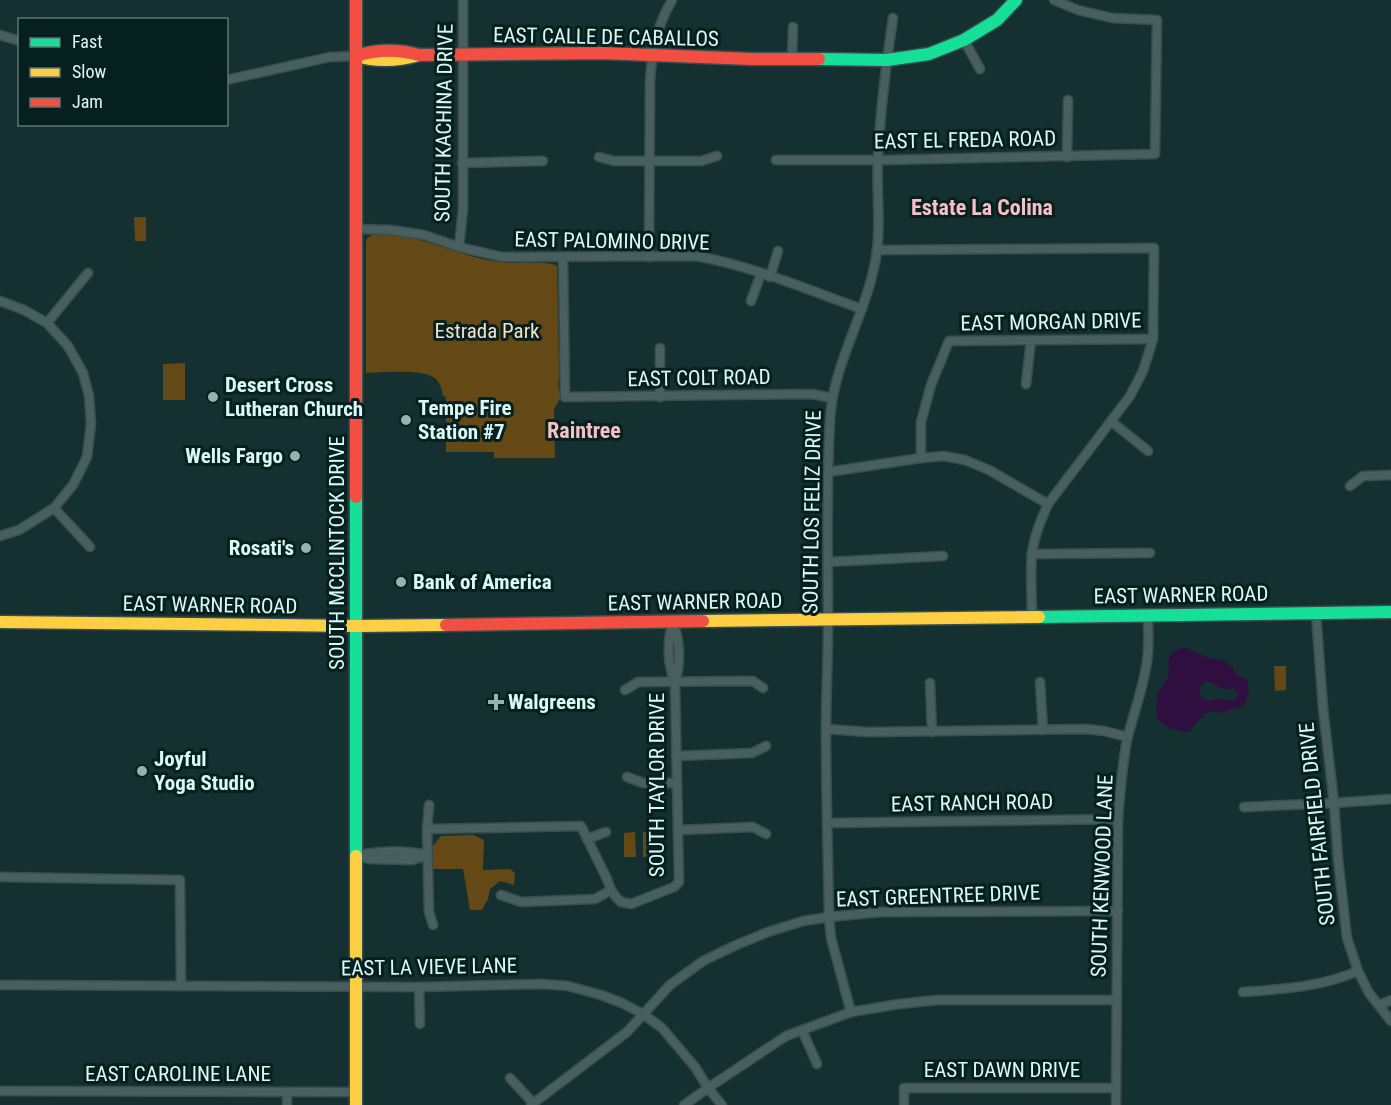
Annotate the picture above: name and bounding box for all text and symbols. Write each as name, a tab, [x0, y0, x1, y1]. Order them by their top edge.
legend	[18, 18, 228, 126]
street label: EAST CALLE DE CABALLOS	[493, 23, 719, 51]
street label: SOUTH KACHINA DRIVE	[430, 24, 458, 222]
text: Fast	[72, 31, 103, 52]
text: Slow	[72, 61, 107, 82]
text: Jam	[72, 91, 103, 112]
street label: EAST EL FREDA ROAD	[874, 126, 1056, 154]
district label: Estate La Colina	[911, 195, 1053, 220]
street label: EAST PALOMINO DRIVE	[514, 227, 710, 255]
street label: EAST MORGAN DRIVE	[960, 308, 1142, 336]
park label: Estrada Park	[434, 319, 540, 343]
street label: EAST COLT ROAD	[627, 365, 771, 391]
place label: Desert Cross Lutheran Church	[225, 373, 363, 421]
marker: Desert Cross Lutheran Church	[206, 390, 220, 404]
place label: Tempe Fire Station #7	[418, 396, 511, 444]
street label: SOUTH LOS FELIZ DRIVE	[798, 410, 826, 614]
marker: Tempe Fire Station #7	[399, 413, 413, 427]
district label: Raintree	[547, 418, 621, 443]
street label: SOUTH MCCLINTOCK DRIVE	[325, 436, 349, 670]
place label: Wells Fargo	[185, 444, 283, 468]
marker: Wells Fargo	[288, 449, 302, 463]
place label: Rosati's	[229, 536, 294, 560]
marker: Rosati's	[299, 541, 313, 555]
place label: Bank of America	[413, 570, 552, 594]
marker: Bank of America	[394, 575, 408, 589]
street label: EAST WARNER ROAD	[1093, 581, 1269, 609]
street label: EAST WARNER ROAD	[607, 588, 783, 616]
street label: EAST WARNER ROAD	[122, 591, 298, 619]
place label: Walgreens	[508, 690, 596, 714]
street label: SOUTH TAYLOR DRIVE	[645, 693, 669, 877]
marker: Walgreens	[489, 695, 503, 709]
street label: SOUTH FAIRFIELD DRIVE	[1294, 721, 1340, 927]
place label: Joyful Yoga Studio	[154, 747, 255, 795]
marker: Joyful Yoga Studio	[135, 764, 149, 778]
street label: SOUTH KENWOOD LANE	[1086, 774, 1118, 978]
street label: EAST RANCH ROAD	[891, 790, 1053, 816]
street label: EAST GREENTREE DRIVE	[835, 880, 1041, 912]
street label: EAST LA VIEVE LANE	[341, 953, 517, 981]
street label: EAST DAWN DRIVE	[924, 1058, 1080, 1082]
street label: EAST CAROLINE LANE	[85, 1062, 271, 1086]

